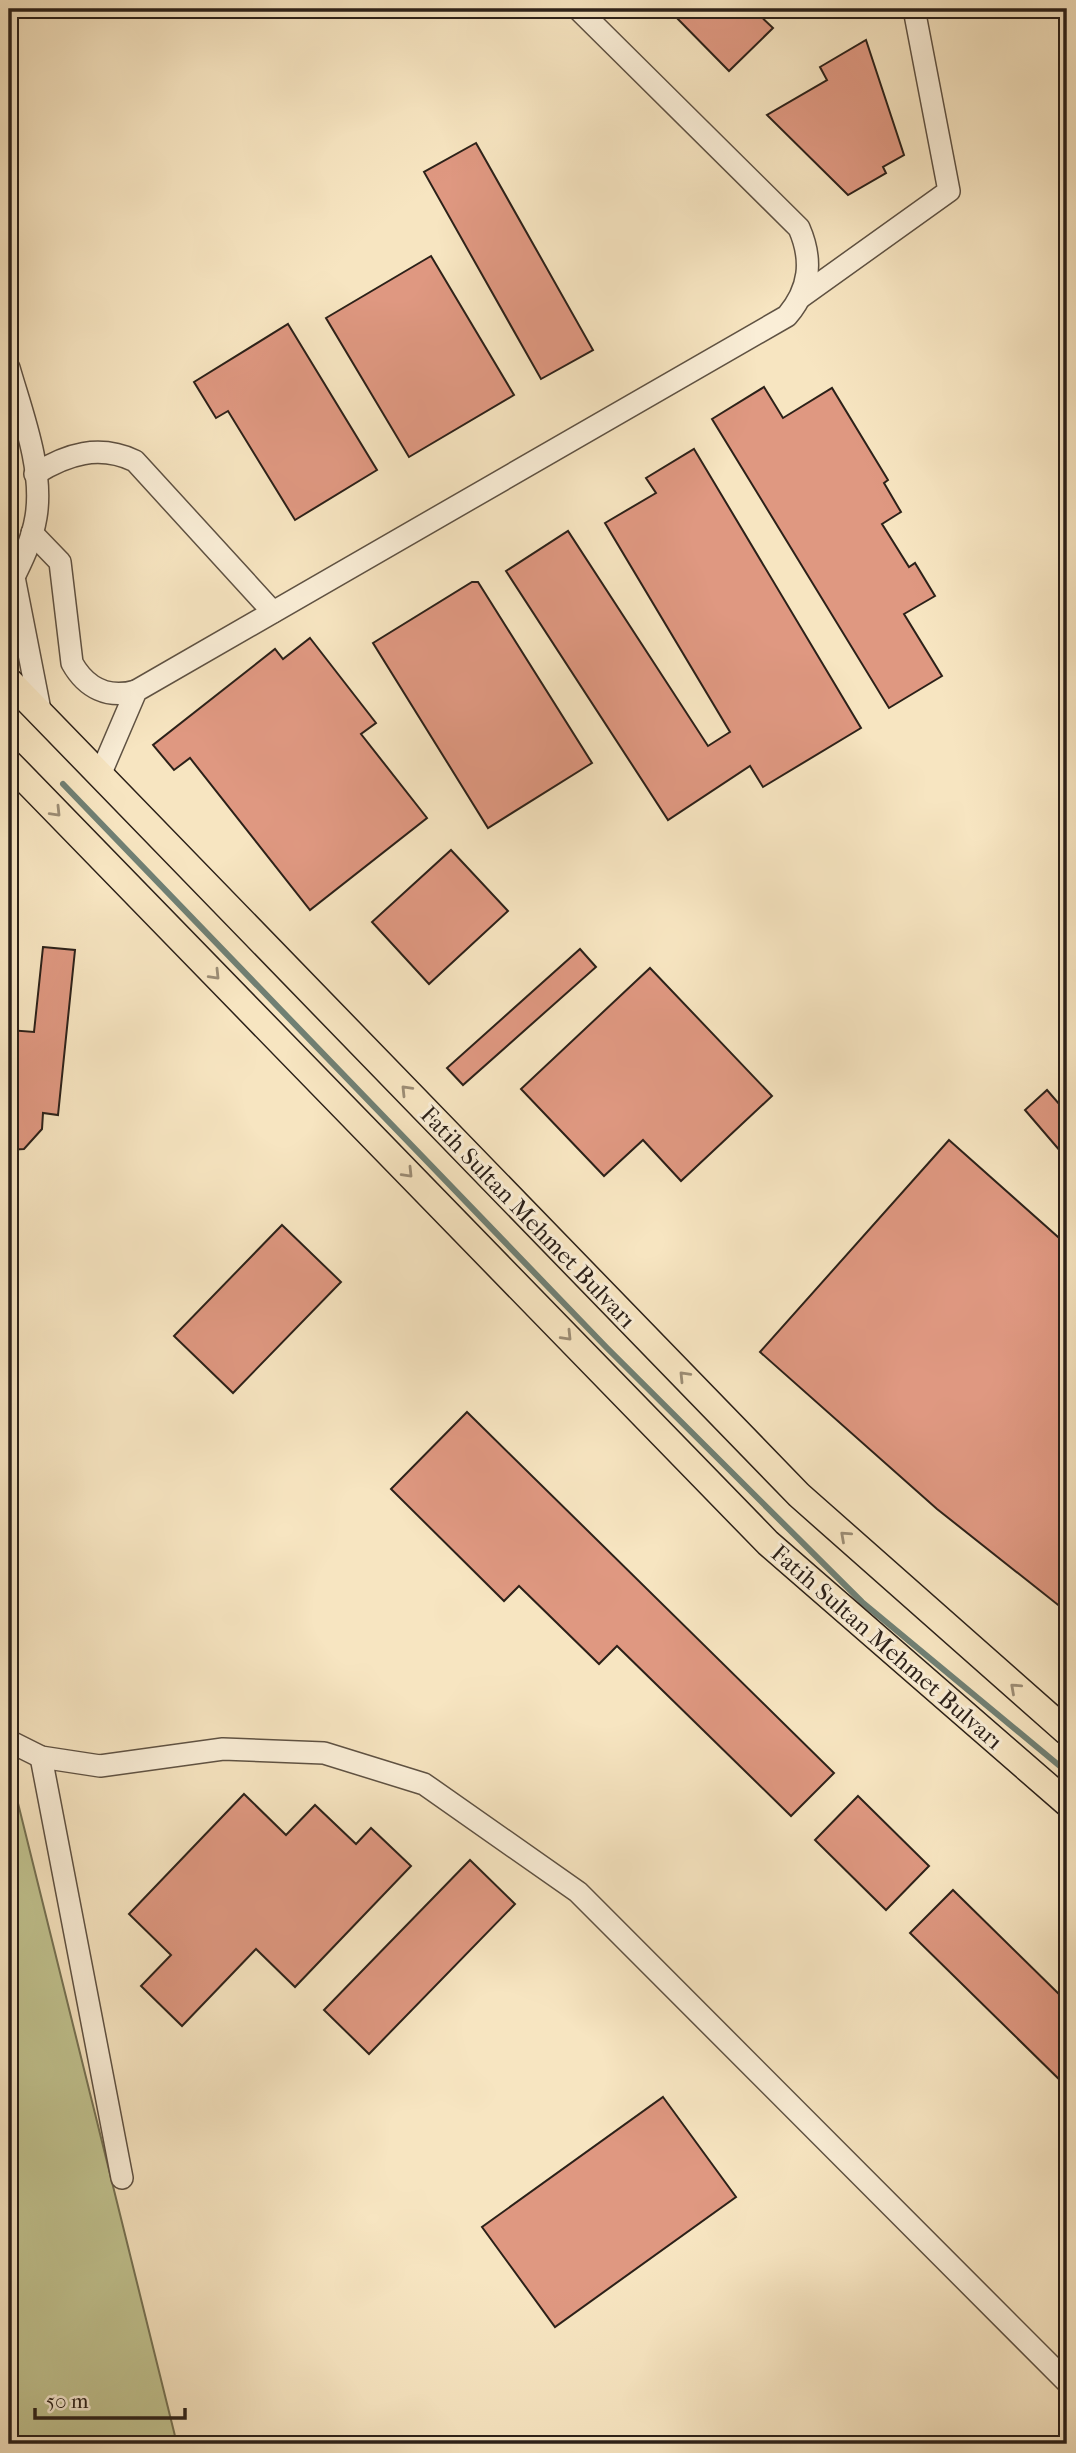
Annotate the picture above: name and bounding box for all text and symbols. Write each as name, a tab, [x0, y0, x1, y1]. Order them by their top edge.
one-way arrow	[48, 804, 61, 817]
one-way arrow	[207, 967, 220, 980]
one-way arrow	[401, 1086, 414, 1099]
street label: Fatih Sultan Mehmet Bulvarı	[415, 1100, 641, 1334]
one-way arrow	[399, 1165, 412, 1178]
one-way arrow	[558, 1328, 571, 1341]
one-way arrow	[679, 1372, 692, 1385]
one-way arrow	[841, 1532, 854, 1545]
street label: Fatih Sultan Mehmet Bulvarı	[766, 1539, 1008, 1755]
one-way arrow	[1010, 1684, 1023, 1696]
scale bar	[35, 2376, 186, 2420]
text: 50 m	[46, 2389, 89, 2413]

